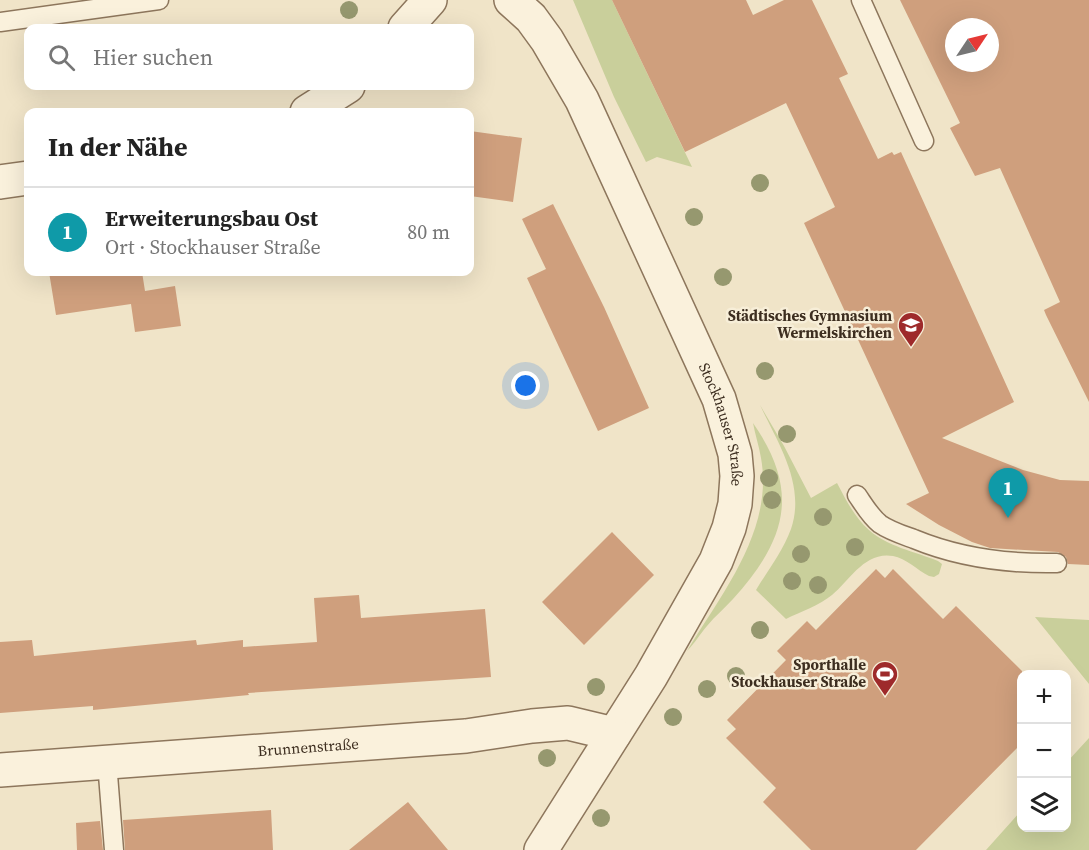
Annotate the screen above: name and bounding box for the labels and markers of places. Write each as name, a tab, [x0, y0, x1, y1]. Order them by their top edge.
place label: Städtisches Gymnasium Wermelskirchen	[728, 305, 892, 343]
school or university icon: Städtisches Gymnasium Wermelskirchen	[896, 310, 926, 348]
pin: 1	[988, 468, 1028, 518]
place label: Sporthalle Stockhauser Straße	[731, 654, 866, 692]
sports icon: Sporthalle Stockhauser Straße	[870, 659, 900, 697]

